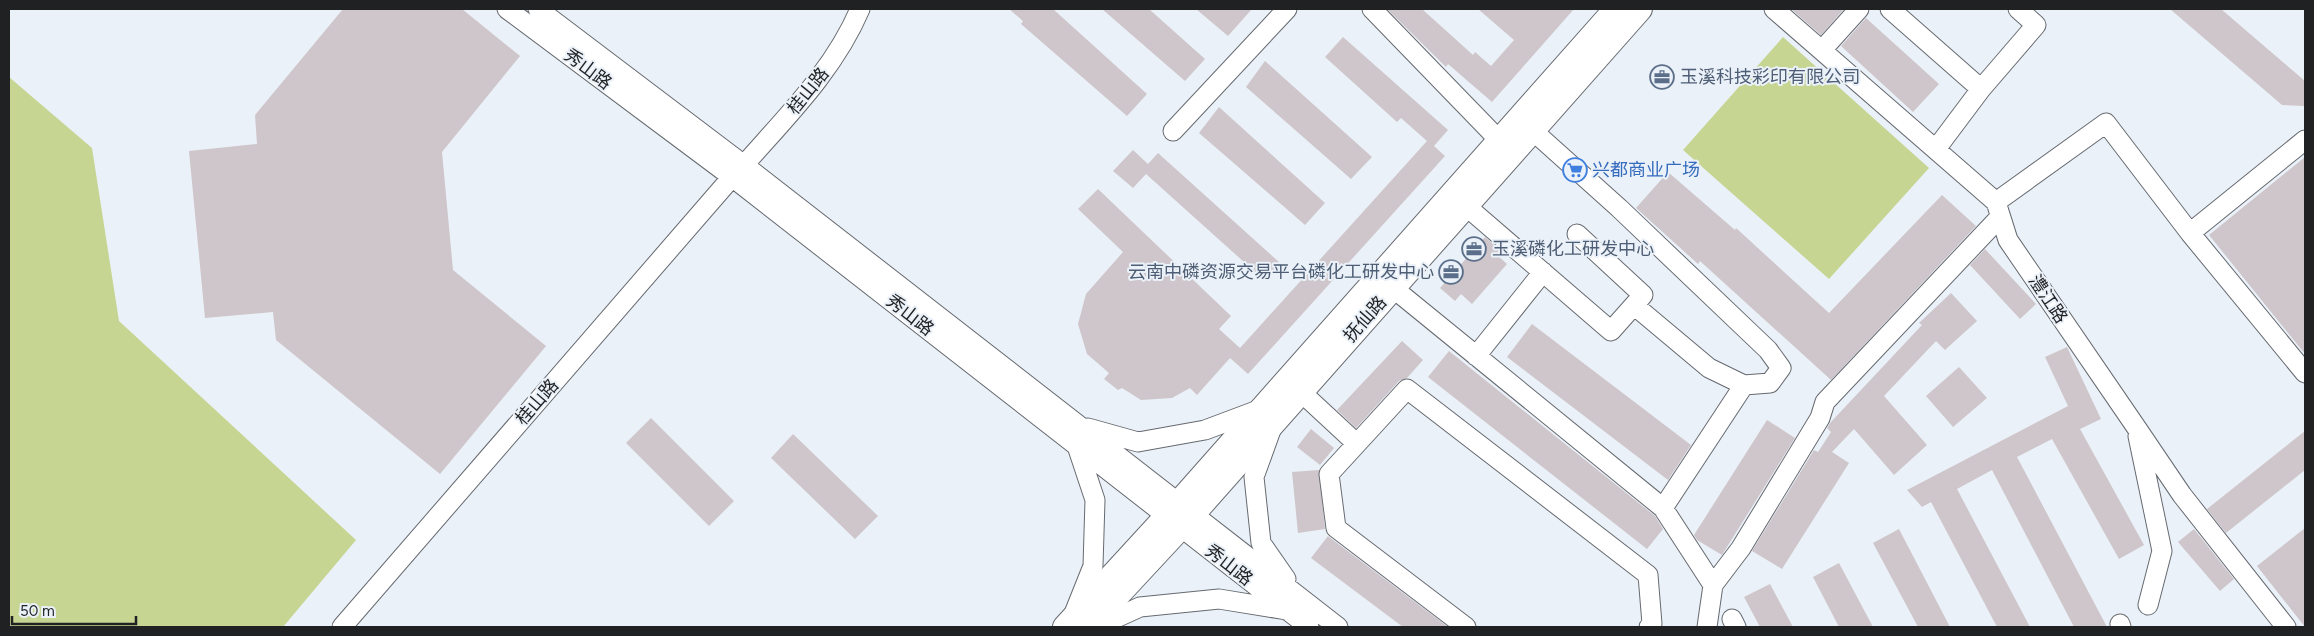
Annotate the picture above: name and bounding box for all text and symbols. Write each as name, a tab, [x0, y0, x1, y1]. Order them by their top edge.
street label: 秀山路	[560, 44, 616, 94]
street label: 桂山路	[782, 63, 834, 119]
office icon: 玉溪科技彩印有限公司	[1649, 64, 1675, 90]
place label: 玉溪科技彩印有限公司	[1680, 66, 1860, 88]
supermarket icon: 兴都商业广场	[1562, 157, 1588, 183]
place label: 兴都商业广场	[1592, 159, 1700, 181]
office icon: 玉溪磷化工研发中心	[1461, 236, 1487, 262]
place label: 玉溪磷化工研发中心	[1492, 238, 1654, 260]
office icon: 云南中磷资源交易平台磷化工研发中心	[1438, 259, 1464, 285]
place label: 云南中磷资源交易平台磷化工研发中心	[1128, 261, 1434, 283]
street label: 澧江路	[2024, 270, 2072, 328]
street label: 秀山路	[882, 290, 938, 340]
street label: 抚仙路	[1339, 291, 1391, 347]
street label: 桂山路	[511, 374, 563, 430]
street label: 秀山路	[1201, 540, 1257, 590]
scale bar	[12, 594, 136, 626]
text: 50 m	[20, 602, 55, 620]

